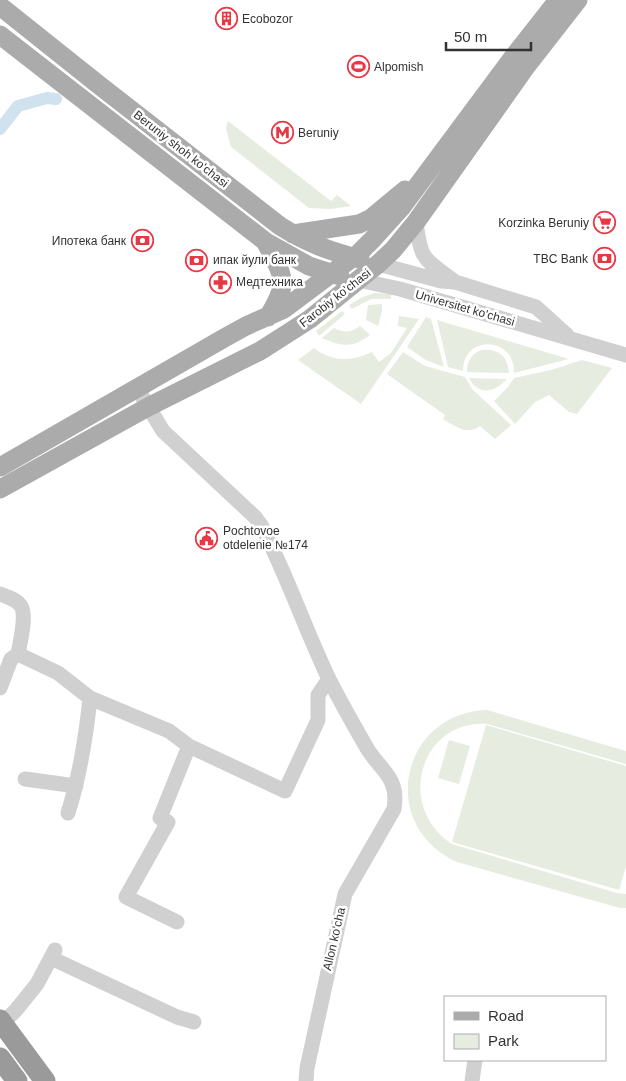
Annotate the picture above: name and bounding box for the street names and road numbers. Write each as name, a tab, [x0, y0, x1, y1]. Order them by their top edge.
street label: Beruniy shoh ko'chasi	[131, 108, 231, 190]
street label: Farobiy ko'chasi	[297, 266, 373, 330]
street label: Universitet ko'chasi	[414, 287, 516, 329]
street label: Allon ko'cha	[320, 906, 348, 972]

